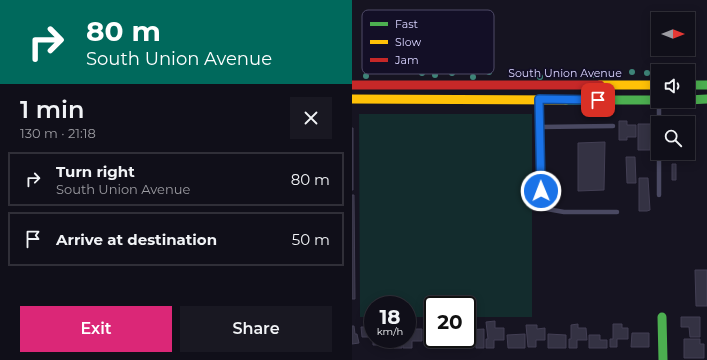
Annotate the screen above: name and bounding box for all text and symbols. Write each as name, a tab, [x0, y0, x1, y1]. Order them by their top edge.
legend	[362, 10, 494, 74]
north arrow	[651, 12, 695, 56]
map controls	[651, 12, 695, 160]
text: 80 m	[86, 14, 161, 48]
icon: right	[20, 16, 72, 68]
text: Fast	[395, 17, 419, 31]
text: Slow	[395, 35, 421, 49]
text: South Union Avenue	[86, 48, 272, 70]
text: Jam	[394, 53, 419, 67]
button: sound	[651, 64, 695, 108]
street label: South Union Avenue	[508, 66, 622, 80]
pin	[581, 83, 615, 117]
icon: arrive	[587, 89, 609, 111]
text: 1 min	[20, 95, 84, 124]
button: close	[290, 97, 332, 139]
button: search	[651, 116, 695, 160]
text: 130 m · 21:18	[20, 125, 96, 141]
text: Turn right	[56, 162, 135, 181]
icon: right	[22, 168, 44, 190]
text: 80 m	[291, 170, 330, 189]
position arrow	[520, 170, 562, 212]
text: South Union Avenue	[56, 181, 190, 197]
icon: arrive	[22, 228, 44, 250]
text: Arrive at destination	[56, 230, 217, 249]
text: 50 m	[292, 230, 330, 249]
speed limit sign: 20	[424, 296, 476, 348]
text: 18	[379, 305, 401, 329]
button: Exit	[20, 306, 172, 352]
button: Share	[180, 306, 332, 352]
text: km/h	[377, 325, 403, 338]

